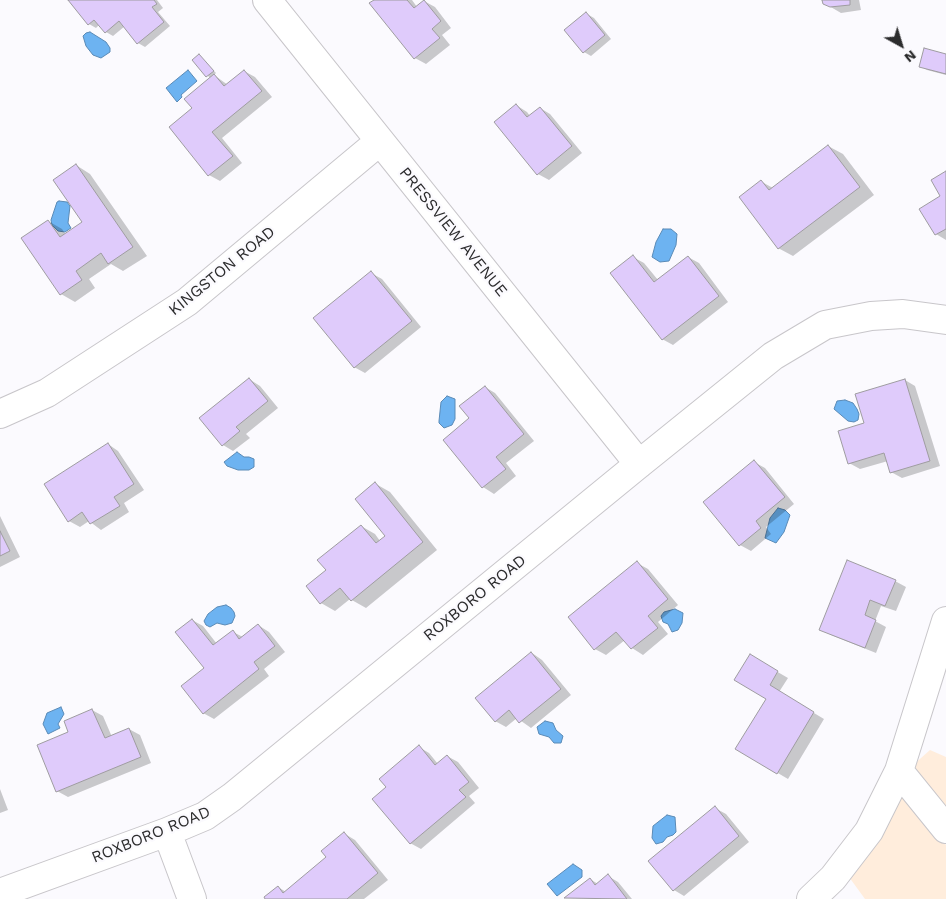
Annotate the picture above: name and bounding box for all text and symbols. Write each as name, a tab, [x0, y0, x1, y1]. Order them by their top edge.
north arrow	[876, 20, 926, 70]
text: N	[901, 47, 920, 66]
street label: PRESSVIEW AVENUE	[395, 164, 511, 300]
street label: KINGSTON ROAD	[165, 222, 279, 320]
street label: ROXBORO ROAD	[420, 551, 530, 645]
street label: ROXBORO ROAD	[89, 802, 213, 868]

